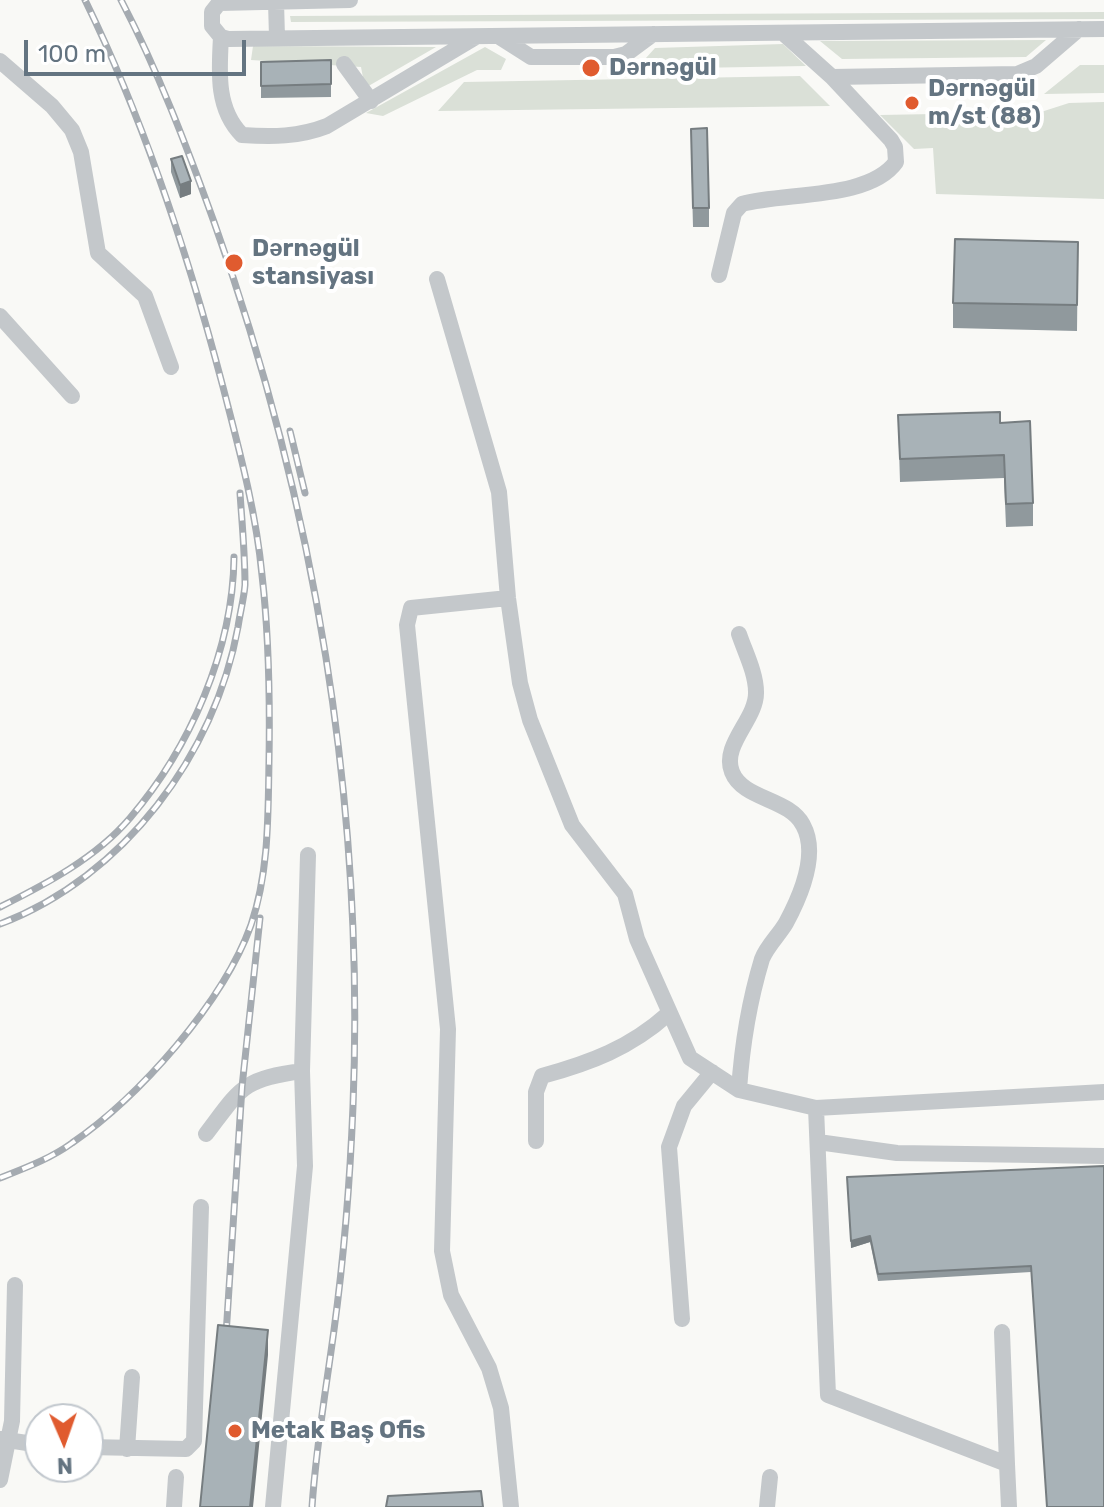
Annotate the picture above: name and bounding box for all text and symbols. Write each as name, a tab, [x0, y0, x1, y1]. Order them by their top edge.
scale bar	[28, 24, 250, 74]
text: 100 m	[38, 40, 106, 68]
place label: Dərnəgül	[609, 54, 717, 82]
marker: Dərnəgül	[580, 57, 602, 79]
place label: Dərnəgül m/st (88)	[928, 75, 1041, 131]
marker: Dərnəgül m/st (88)	[903, 94, 921, 112]
place label: Dərnəgül stansiyası	[252, 235, 374, 291]
marker: Dərnəgül stansiyası	[223, 252, 245, 274]
north arrow	[24, 1403, 104, 1483]
place label: Metak Baş Ofis	[251, 1417, 426, 1445]
marker: Metak Baş Ofis	[226, 1422, 244, 1440]
text: N	[56, 1452, 73, 1479]

